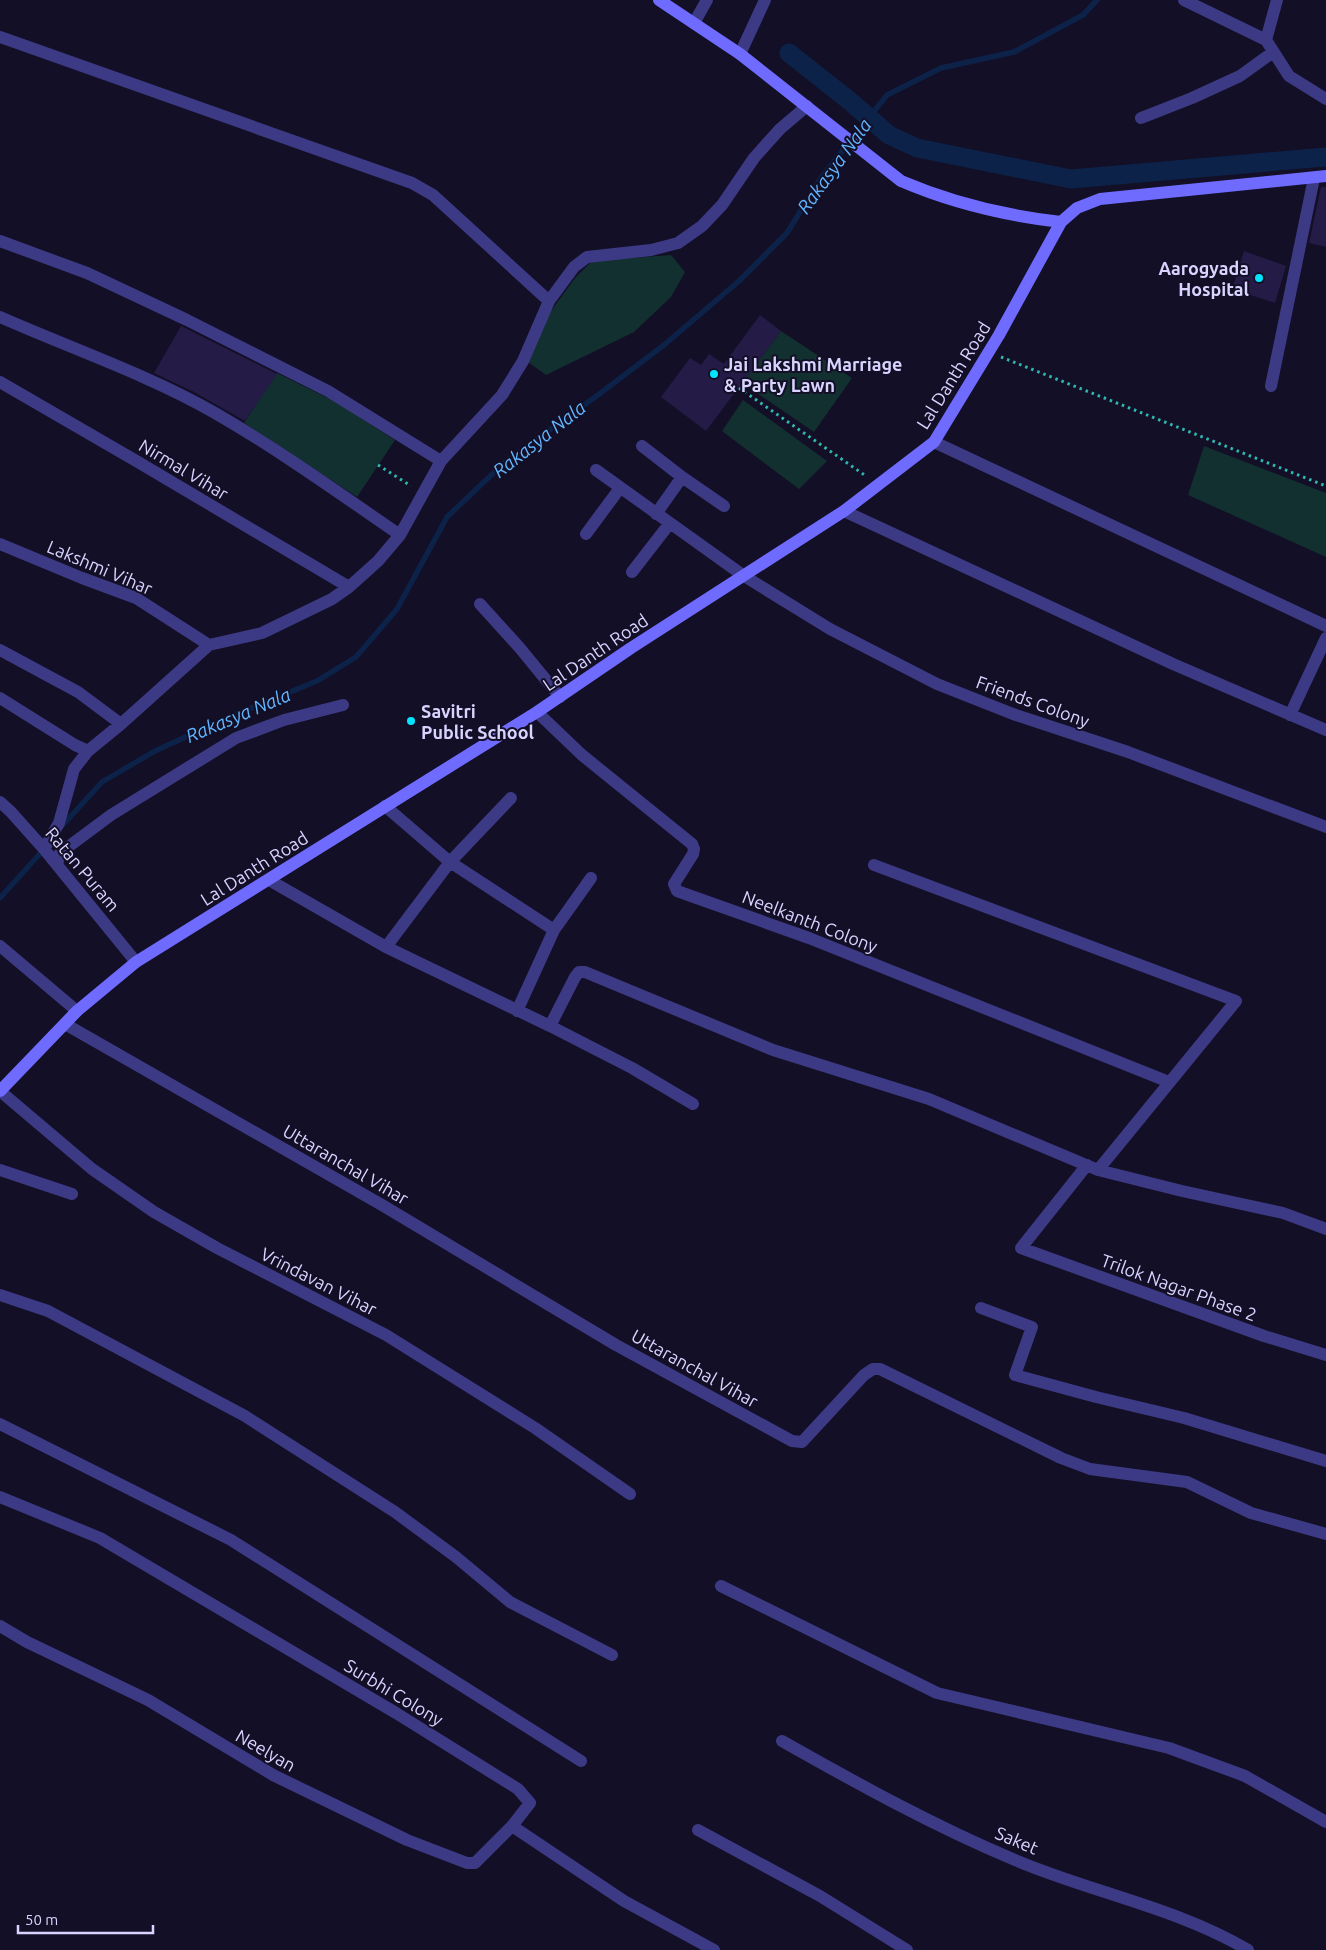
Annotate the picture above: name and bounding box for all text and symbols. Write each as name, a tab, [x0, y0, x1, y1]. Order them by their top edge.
water label: Rakasya Nala	[792, 114, 876, 218]
place label: Aarogyada Hospital	[1159, 258, 1250, 299]
marker: Aarogyada Hospital	[1253, 272, 1265, 284]
street label: Lal Danth Road	[912, 318, 994, 432]
place label: Jai Lakshmi Marriage & Party Lawn	[724, 354, 903, 395]
marker: Jai Lakshmi Marriage & Party Lawn	[708, 368, 720, 380]
water label: Rakasya Nala	[488, 396, 590, 482]
street label: Nirmal Vihar	[136, 435, 232, 504]
street label: Lakshmi Vihar	[44, 536, 156, 598]
street label: Lal Danth Road	[539, 609, 651, 695]
street label: Friends Colony	[974, 671, 1092, 731]
water label: Rakasya Nala	[182, 683, 294, 747]
place label: Savitri Public School	[421, 701, 535, 742]
marker: Savitri Public School	[405, 715, 417, 727]
street label: Ratan Puram	[42, 823, 124, 915]
street label: Lal Danth Road	[197, 827, 311, 909]
street label: Neelkanth Colony	[740, 886, 881, 956]
street label: Uttaranchal Vihar	[280, 1120, 412, 1208]
street label: Vrindavan Vihar	[258, 1243, 380, 1319]
street label: Trilok Nagar Phase 2	[1099, 1250, 1259, 1324]
street label: Uttaranchal Vihar	[628, 1325, 762, 1411]
street label: Surbhi Colony	[341, 1655, 447, 1729]
street label: Neelyan	[233, 1725, 299, 1775]
street label: Saket	[993, 1822, 1041, 1858]
scale bar	[18, 1902, 152, 1934]
text: 50 m	[25, 1911, 58, 1928]

